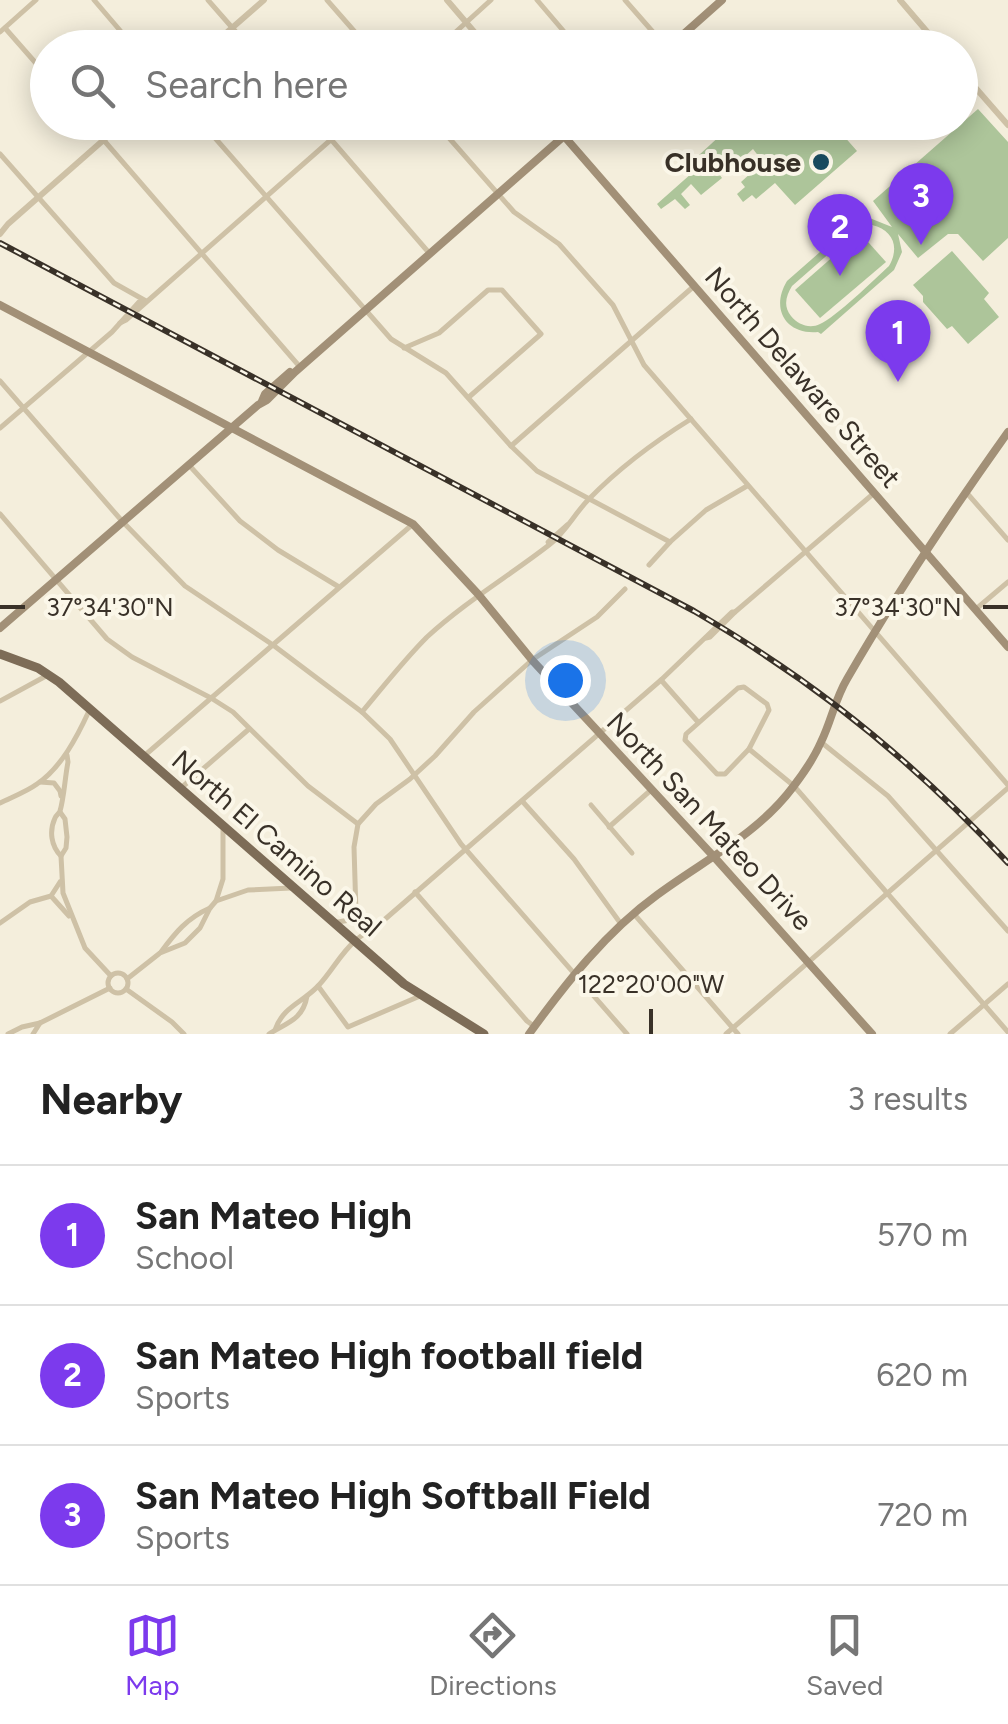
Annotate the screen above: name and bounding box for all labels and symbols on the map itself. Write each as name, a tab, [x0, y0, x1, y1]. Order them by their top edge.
place label: Clubhouse	[665, 145, 801, 179]
marker: Clubhouse	[810, 151, 832, 173]
pin: 3	[888, 162, 954, 245]
pin: 2	[808, 194, 872, 276]
street label: North Delaware Street	[698, 260, 908, 494]
pin: 1	[866, 300, 930, 382]
text: 37°34'30"N	[46, 592, 174, 622]
text: 37°34'30"N	[834, 592, 962, 622]
your location	[540, 655, 591, 706]
street label: North San Mateo Drive	[600, 705, 820, 937]
street label: North El Camino Real	[165, 743, 389, 943]
text: 122°20'00"W	[578, 969, 724, 999]

